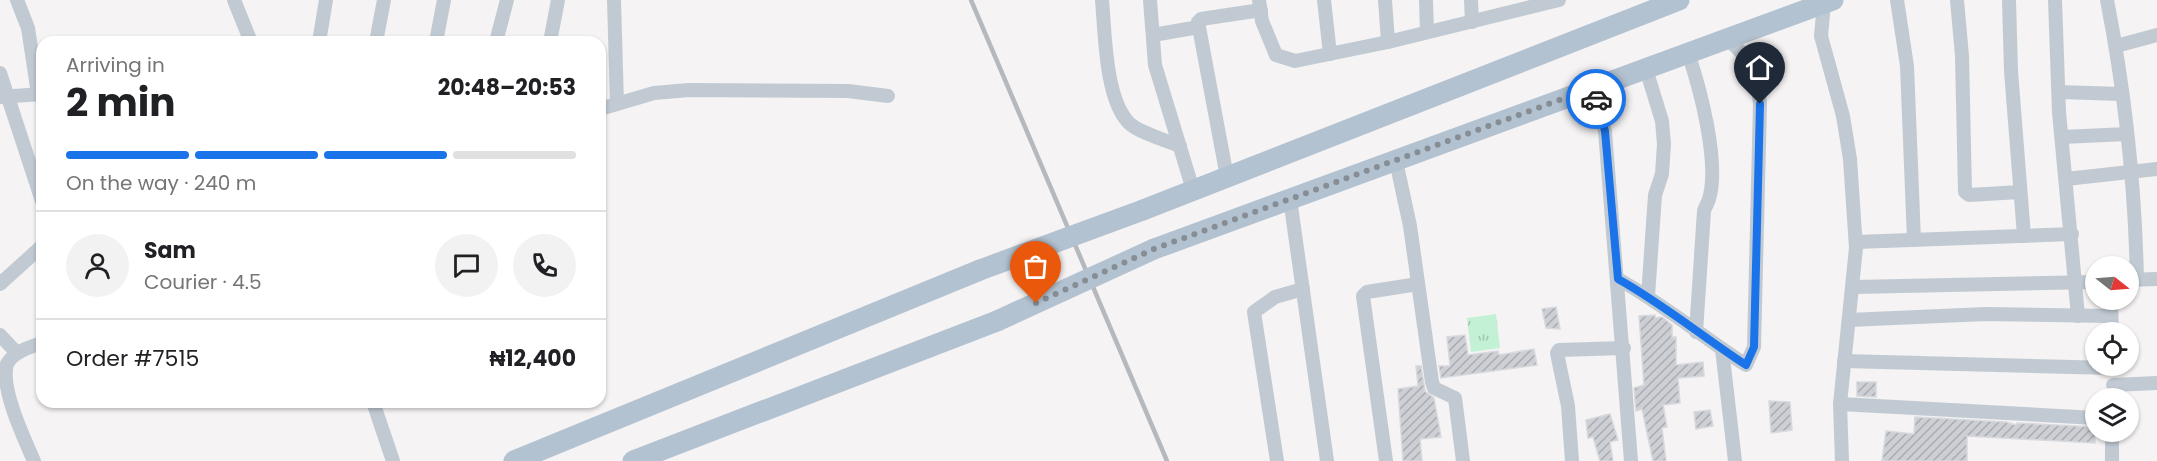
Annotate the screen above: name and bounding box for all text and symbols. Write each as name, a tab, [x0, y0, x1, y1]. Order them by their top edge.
pin	[1734, 42, 1785, 104]
text: Arriving in	[66, 51, 165, 79]
icon: home	[1743, 51, 1776, 84]
courier	[1566, 69, 1626, 129]
text: 20:48–20:53	[438, 72, 576, 103]
text: 2 min	[66, 75, 176, 130]
icon: car	[1580, 83, 1613, 116]
text: On the way · 240 m	[66, 169, 256, 197]
button: person	[66, 234, 129, 297]
button: chat	[435, 234, 498, 297]
button: phone	[513, 234, 576, 297]
text: Sam	[144, 235, 196, 266]
pin	[1010, 241, 1061, 303]
icon: bag	[1019, 250, 1052, 283]
north arrow	[2085, 256, 2139, 310]
map controls	[2085, 256, 2139, 442]
text: Courier · 4.5	[144, 268, 262, 296]
button: locate	[2085, 322, 2139, 376]
text: Order #7515	[66, 343, 199, 374]
text: ₦12,400	[489, 343, 576, 374]
button: layers	[2085, 388, 2139, 442]

